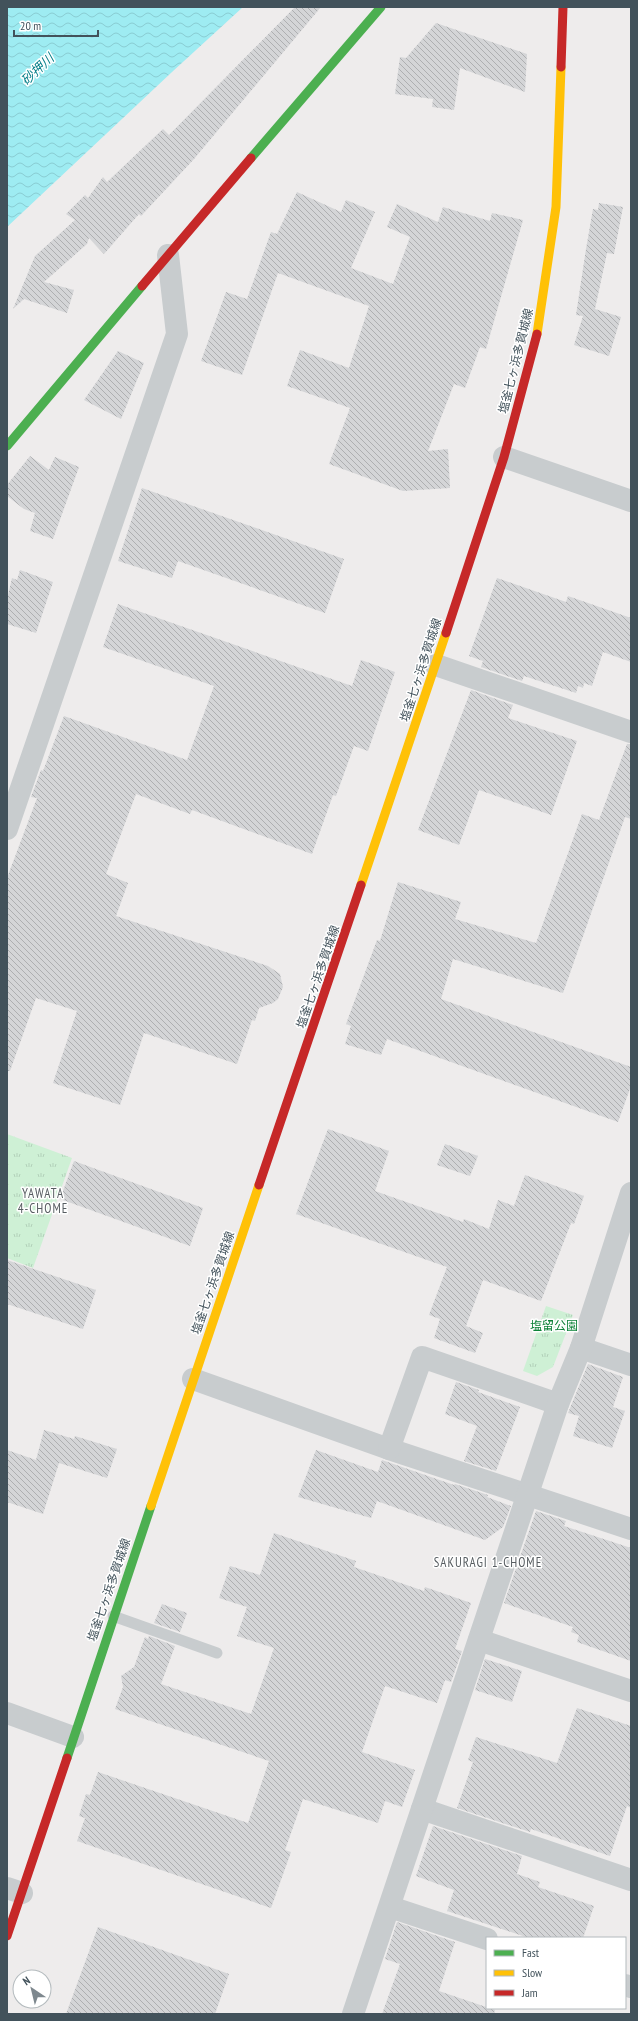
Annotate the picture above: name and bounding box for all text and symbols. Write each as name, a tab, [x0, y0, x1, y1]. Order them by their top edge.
scale bar	[14, 12, 98, 38]
text: 20 m	[20, 18, 41, 33]
water label: 砂押川	[17, 48, 59, 89]
street label: 塩釜七ヶ浜多賀城線	[495, 307, 536, 415]
street label: 塩釜七ヶ浜多賀城線	[397, 616, 444, 724]
street label: 塩釜七ヶ浜多賀城線	[293, 923, 342, 1030]
district label: YAWATA 4-CHOME	[18, 1185, 68, 1217]
street label: 塩釜七ヶ浜多賀城線	[188, 1229, 237, 1336]
park label: 塩留公園	[530, 1318, 578, 1333]
street label: 塩釜七ヶ浜多賀城線	[84, 1536, 133, 1643]
district label: SAKURAGI 1-CHOME	[434, 1554, 542, 1571]
legend	[486, 1937, 626, 2009]
text: Fast	[522, 1945, 540, 1960]
text: Slow	[522, 1965, 543, 1980]
north arrow	[12, 1969, 52, 2009]
text: N	[20, 1973, 33, 1988]
text: Jam	[521, 1985, 538, 2000]

